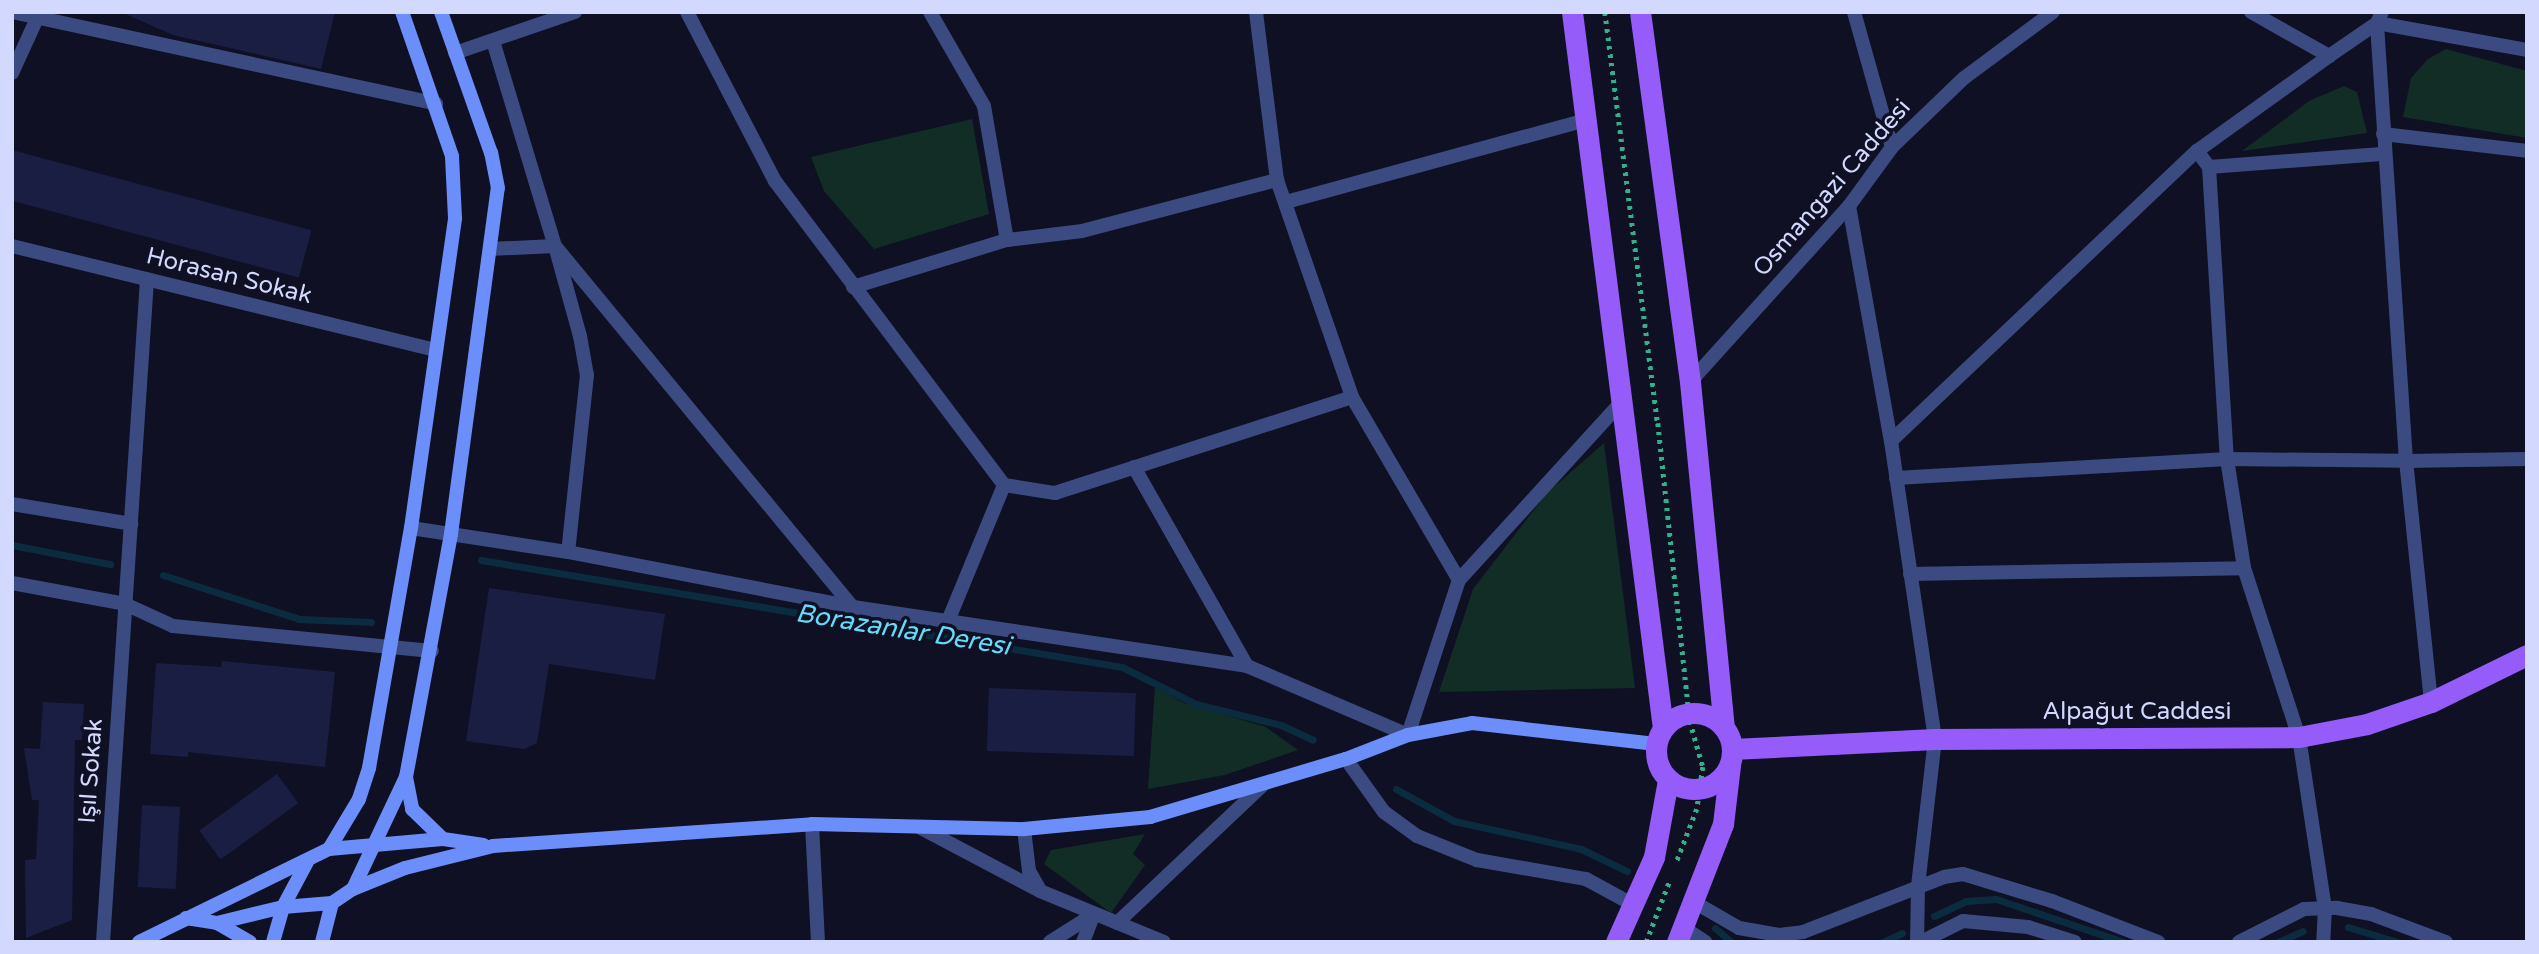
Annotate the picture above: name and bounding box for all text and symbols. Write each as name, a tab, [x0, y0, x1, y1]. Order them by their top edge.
street label: Osmangazi Caddesi	[1747, 94, 1917, 282]
street label: Horasan Sokak	[143, 242, 315, 310]
water label: Borazanlar Deresi	[794, 598, 1012, 662]
street label: Alpağut Caddesi	[2042, 698, 2232, 726]
street label: Işıl Sokak	[73, 718, 109, 824]

